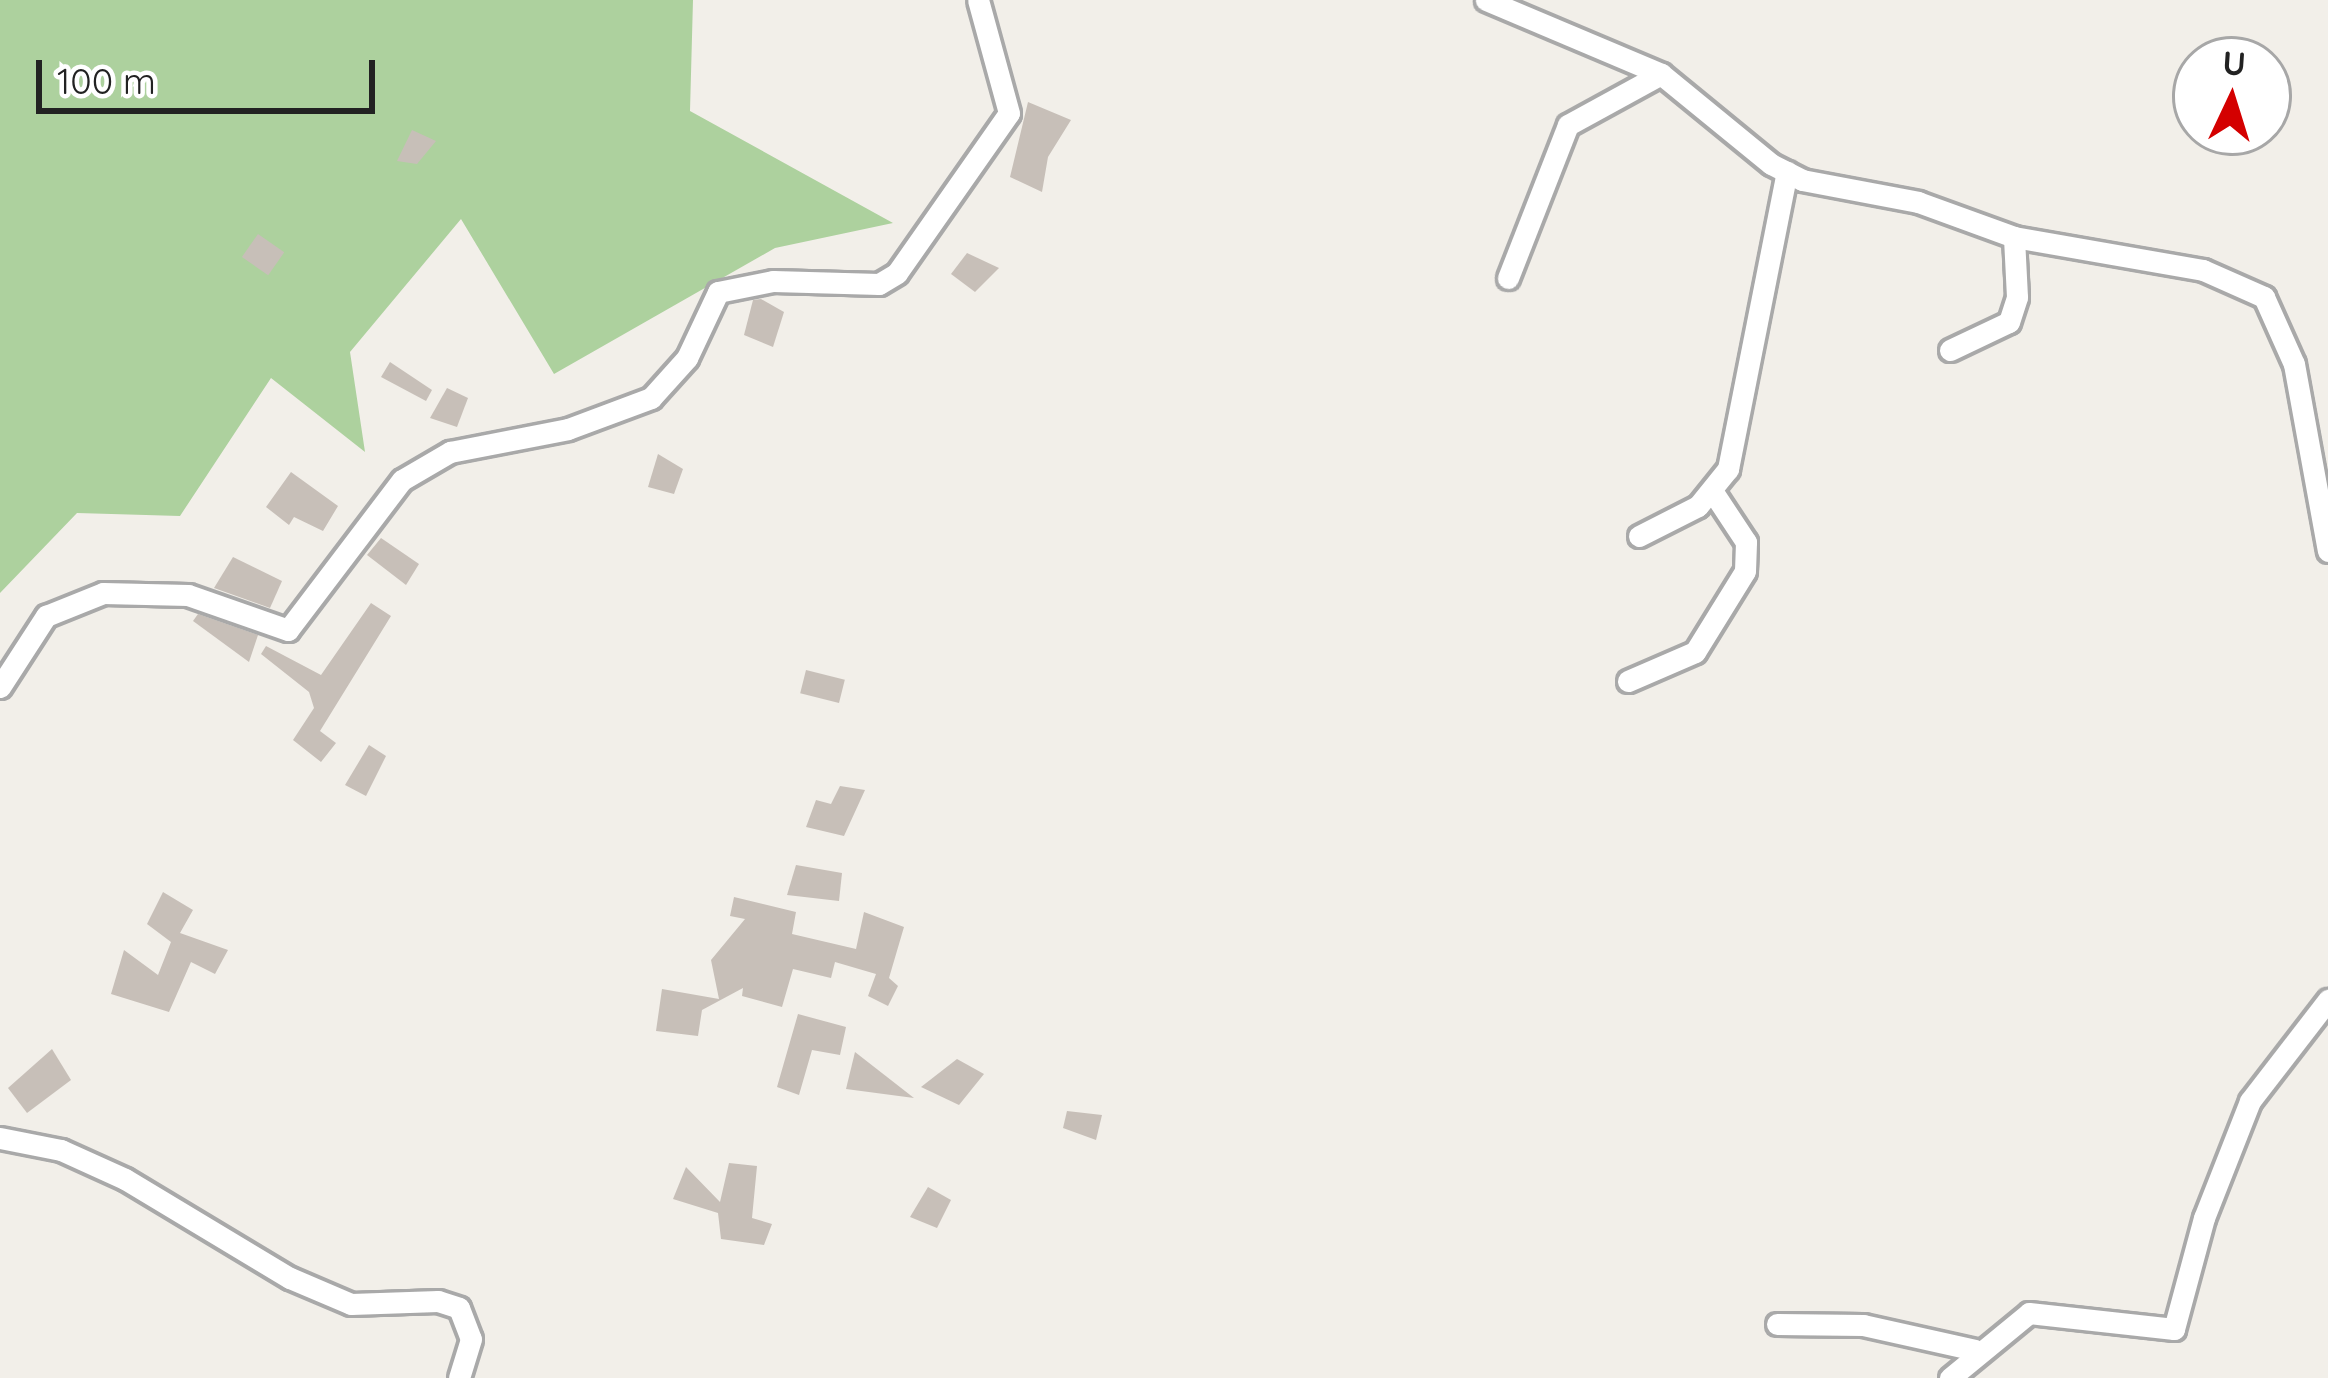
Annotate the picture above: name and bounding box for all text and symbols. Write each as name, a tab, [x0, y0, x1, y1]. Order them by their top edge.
scale bar	[42, 36, 381, 110]
north arrow	[2172, 36, 2292, 156]
text: U	[2221, 41, 2247, 84]
text: 100 m	[57, 58, 156, 103]

